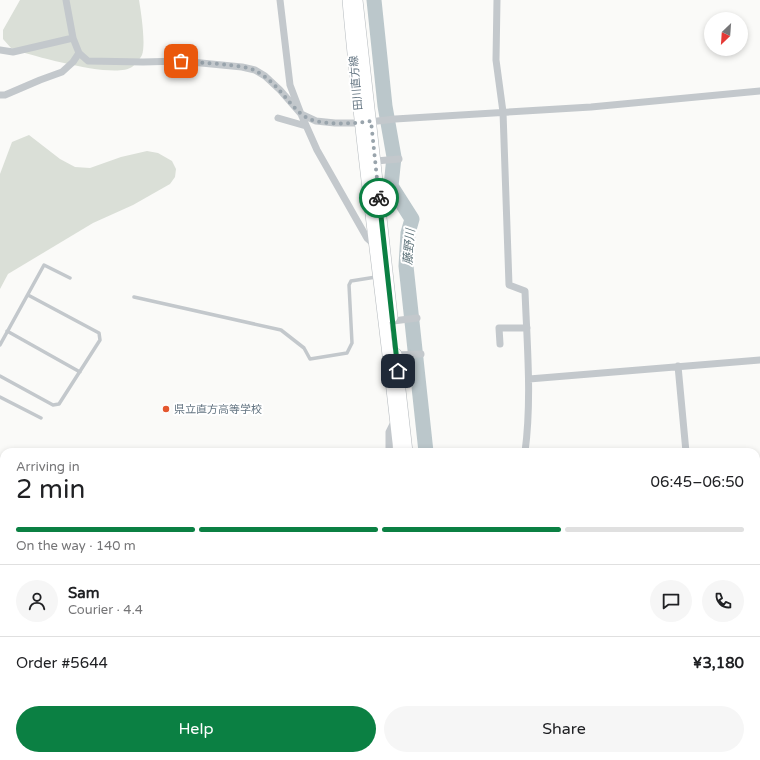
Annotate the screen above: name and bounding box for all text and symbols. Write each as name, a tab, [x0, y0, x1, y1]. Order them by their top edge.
north arrow	[704, 12, 748, 56]
map controls	[704, 12, 748, 56]
pin	[164, 44, 198, 78]
icon: bag	[170, 50, 192, 72]
street label: 田川直方線	[347, 55, 365, 111]
courier	[359, 178, 399, 218]
icon: bike	[368, 187, 390, 209]
water label: 藤野川	[400, 226, 418, 266]
pin	[381, 354, 415, 388]
icon: home	[387, 360, 409, 382]
place label: 県立直方高等学校	[174, 403, 262, 416]
marker: 県立直方高等学校	[161, 404, 171, 414]
text: Arriving in	[16, 459, 80, 475]
text: 06:45–06:50	[651, 473, 744, 491]
text: 2 min	[16, 474, 85, 505]
text: On the way · 140 m	[16, 538, 136, 554]
button: person	[16, 580, 58, 622]
button: chat	[650, 580, 692, 622]
button: phone	[702, 580, 744, 622]
text: Sam	[68, 584, 99, 602]
text: Courier · 4.4	[68, 602, 143, 618]
text: Order #5644	[16, 654, 108, 672]
text: ¥3,180	[693, 654, 744, 672]
button: Help	[16, 706, 376, 752]
button: Share	[384, 706, 744, 752]

